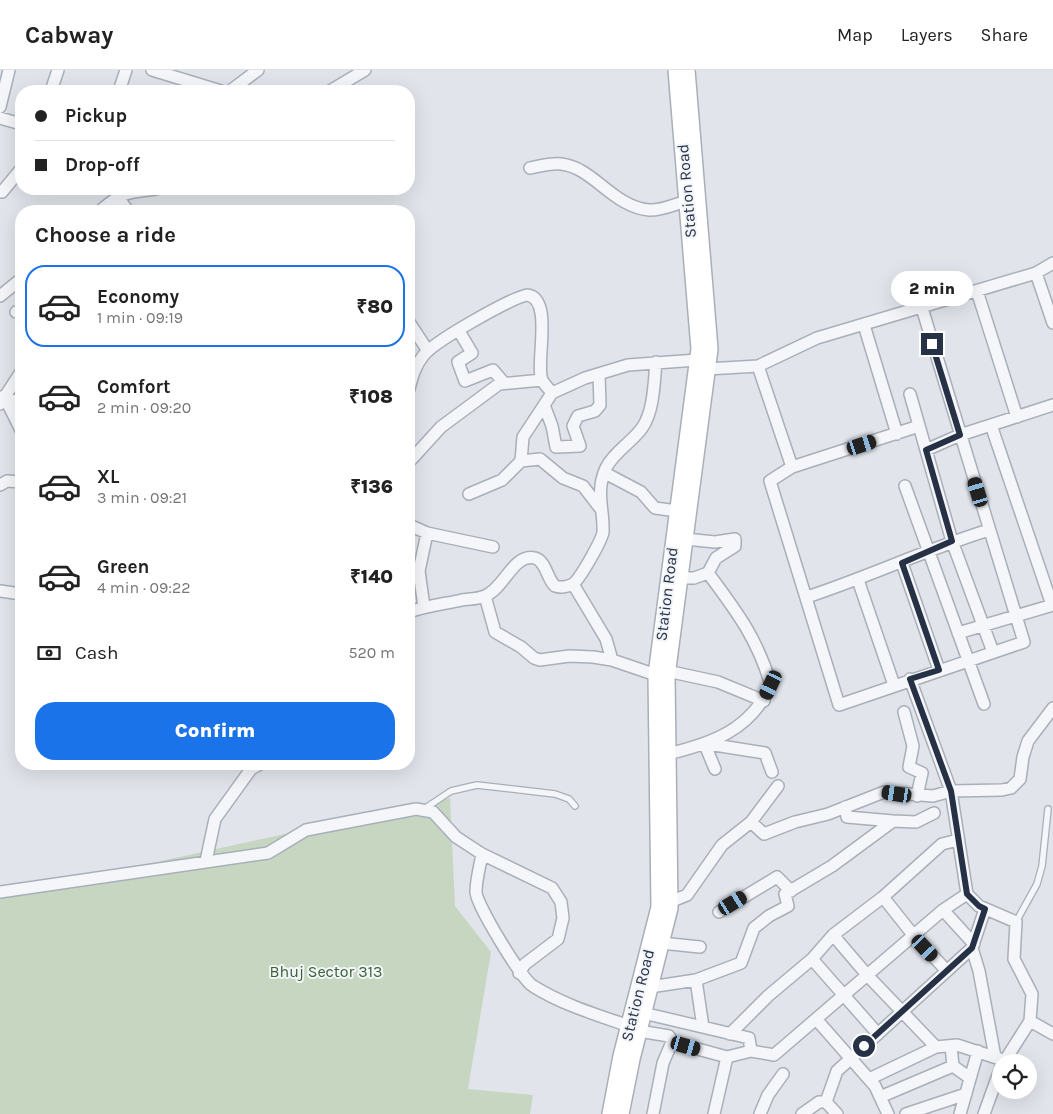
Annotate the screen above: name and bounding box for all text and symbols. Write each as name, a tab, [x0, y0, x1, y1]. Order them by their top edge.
text: Cabway	[25, 21, 113, 49]
text: Map	[837, 24, 873, 46]
text: Layers	[901, 24, 953, 46]
text: Share	[981, 24, 1028, 46]
text: Pickup	[65, 105, 127, 127]
street label: Station Road	[673, 143, 700, 239]
text: Drop-off	[65, 154, 140, 176]
text: Choose a ride	[35, 222, 176, 248]
callout: 2 min	[891, 272, 973, 306]
text: 2 min	[909, 279, 955, 298]
icon: car	[37, 284, 82, 329]
text: Economy	[97, 286, 179, 308]
text: ₹80	[356, 296, 393, 318]
text: 1 min · 09:19	[97, 308, 183, 327]
route end	[921, 333, 943, 355]
icon: car	[37, 374, 82, 419]
text: Comfort	[97, 376, 171, 398]
text: ₹108	[349, 386, 393, 408]
text: 2 min · 09:20	[97, 398, 191, 417]
car	[845, 433, 878, 457]
icon: car	[37, 464, 82, 509]
text: XL	[97, 466, 119, 488]
car	[966, 475, 989, 509]
text: ₹136	[350, 476, 393, 498]
text: 3 min · 09:21	[97, 488, 187, 507]
street label: Station Road	[651, 546, 682, 642]
icon: car	[37, 554, 82, 599]
text: Green	[97, 556, 149, 578]
text: ₹140	[350, 566, 393, 588]
text: 4 min · 09:22	[97, 578, 191, 597]
icon: cash	[35, 639, 63, 667]
text: Cash	[75, 642, 119, 664]
text: 520 m	[348, 643, 395, 662]
car	[757, 668, 784, 702]
button: Confirm	[35, 702, 395, 760]
car	[881, 784, 912, 804]
car	[716, 889, 749, 917]
car	[909, 932, 940, 964]
street label: Station Road	[617, 947, 658, 1043]
park label: Bhuj Sector 313	[270, 962, 382, 981]
car	[669, 1035, 702, 1057]
route start	[853, 1035, 875, 1057]
map controls	[992, 1054, 1037, 1099]
button: locate	[992, 1054, 1037, 1099]

